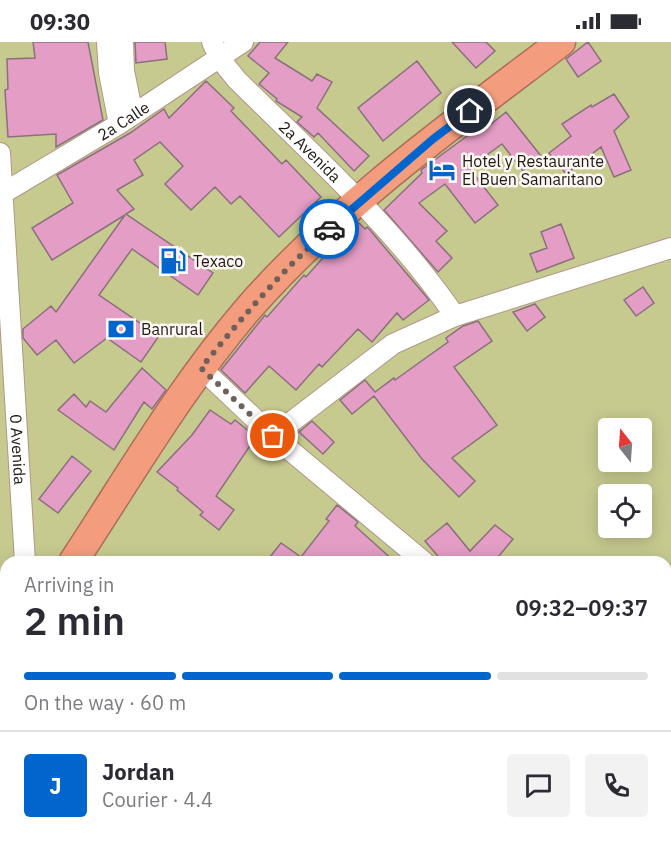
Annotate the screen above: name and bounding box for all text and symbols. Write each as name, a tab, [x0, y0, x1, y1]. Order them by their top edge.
text: 09:30	[30, 7, 90, 36]
pin	[444, 85, 495, 136]
icon: home	[453, 94, 486, 127]
street label: 2a Calle	[94, 97, 153, 145]
street label: 2a Avenida	[275, 116, 346, 187]
place label: Hotel y Restaurante El Buen Samaritano	[462, 151, 604, 189]
hotel icon: Hotel y Restaurante El Buen Samaritano	[427, 155, 457, 185]
courier	[299, 199, 359, 259]
icon: car	[313, 213, 346, 246]
fuel station icon: Texaco	[158, 246, 188, 276]
place label: Texaco	[193, 251, 243, 271]
bank icon: Banrural	[106, 314, 136, 344]
place label: Banrural	[141, 319, 203, 339]
pin	[247, 410, 298, 461]
street label: 0 Avenida	[6, 413, 30, 486]
north arrow	[598, 418, 652, 472]
map controls	[598, 418, 652, 538]
icon: bag	[256, 419, 289, 452]
button: locate	[598, 484, 652, 538]
text: Arriving in	[24, 571, 114, 598]
text: 09:32–09:37	[515, 593, 648, 622]
text: 2 min	[24, 595, 125, 646]
text: On the way · 60 m	[24, 689, 186, 716]
button: chat	[507, 754, 570, 817]
button: phone	[585, 754, 648, 817]
text: Jordan	[102, 757, 175, 786]
text: J	[49, 771, 62, 800]
text: Courier · 4.4	[102, 786, 213, 813]

